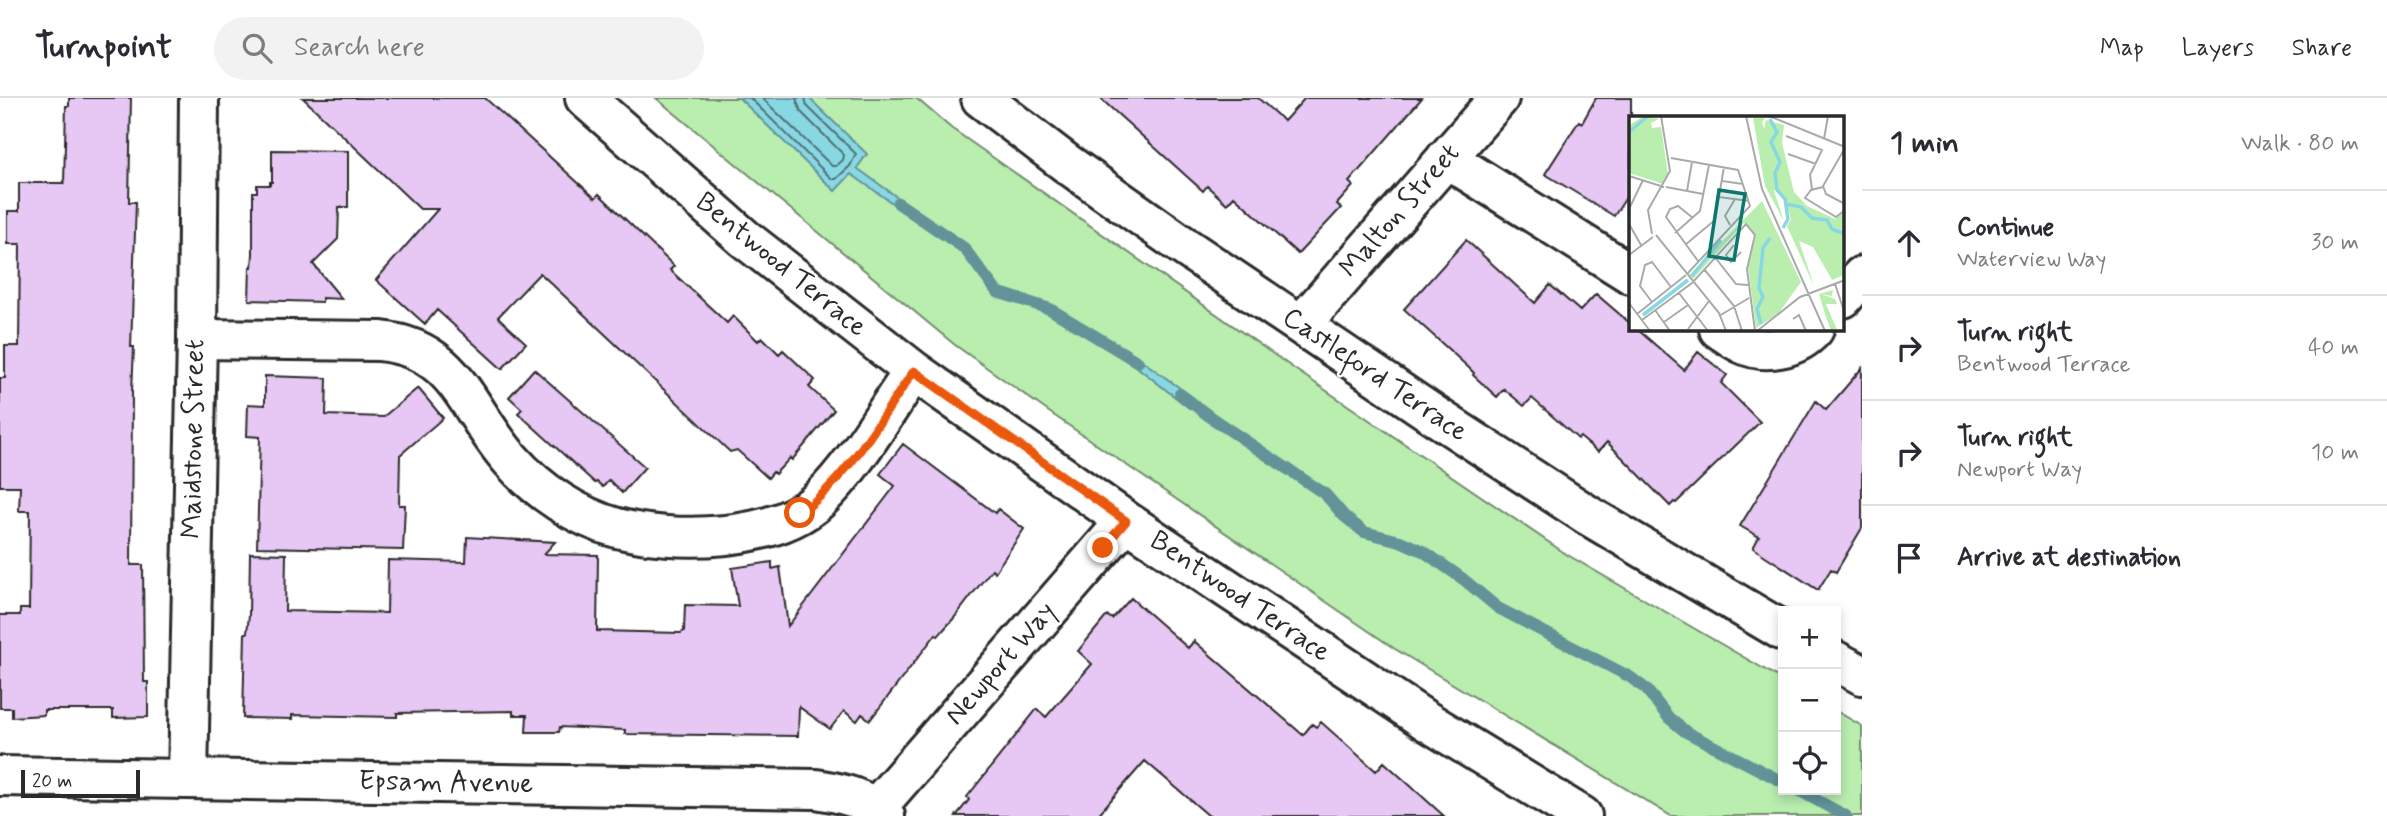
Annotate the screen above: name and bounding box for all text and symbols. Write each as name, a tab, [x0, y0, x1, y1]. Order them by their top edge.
search box	[214, 17, 704, 80]
text: Turnpoint	[35, 26, 172, 70]
icon: search	[238, 29, 276, 67]
text: Search here	[294, 31, 425, 65]
text: Map	[2100, 33, 2144, 64]
text: Layers	[2182, 33, 2254, 64]
text: Share	[2292, 33, 2352, 64]
inset map	[1629, 116, 1844, 331]
text: 1 min	[1890, 124, 1959, 163]
text: Walk · 80 m	[2241, 129, 2359, 159]
street label: Malton Street	[1331, 136, 1469, 286]
street label: Bentwood Terrace	[687, 184, 875, 346]
text: Continue	[1957, 211, 2054, 245]
icon: ahead	[1890, 224, 1928, 262]
text: 30 m	[2311, 228, 2359, 258]
text: Waterview Way	[1957, 245, 2106, 275]
street label: Castleford Terrace	[1274, 299, 1475, 453]
text: Turn right	[1957, 316, 2073, 350]
icon: right	[1890, 329, 1928, 367]
text: 40 m	[2308, 333, 2359, 363]
street label: Maidstone Street	[174, 339, 214, 539]
text: Bentwood Terrace	[1957, 350, 2130, 380]
text: Turn right	[1957, 421, 2073, 455]
icon: right	[1890, 434, 1928, 472]
text: 10 m	[2311, 438, 2359, 468]
text: Newport Way	[1957, 455, 2082, 485]
route start	[784, 497, 815, 528]
street label: Bentwood Terrace	[1142, 523, 1338, 671]
route end	[1087, 532, 1118, 563]
icon: arrive	[1890, 539, 1928, 577]
text: Arrive at destination	[1957, 541, 2181, 575]
street label: Newport Way	[937, 594, 1065, 734]
map controls	[1778, 606, 1841, 795]
button: +	[1778, 606, 1841, 669]
button: −	[1778, 669, 1841, 732]
button: locate	[1778, 732, 1841, 795]
street label: Epsam Avenue	[358, 763, 534, 803]
scale bar	[21, 767, 140, 799]
text: 20 m	[32, 769, 72, 794]

